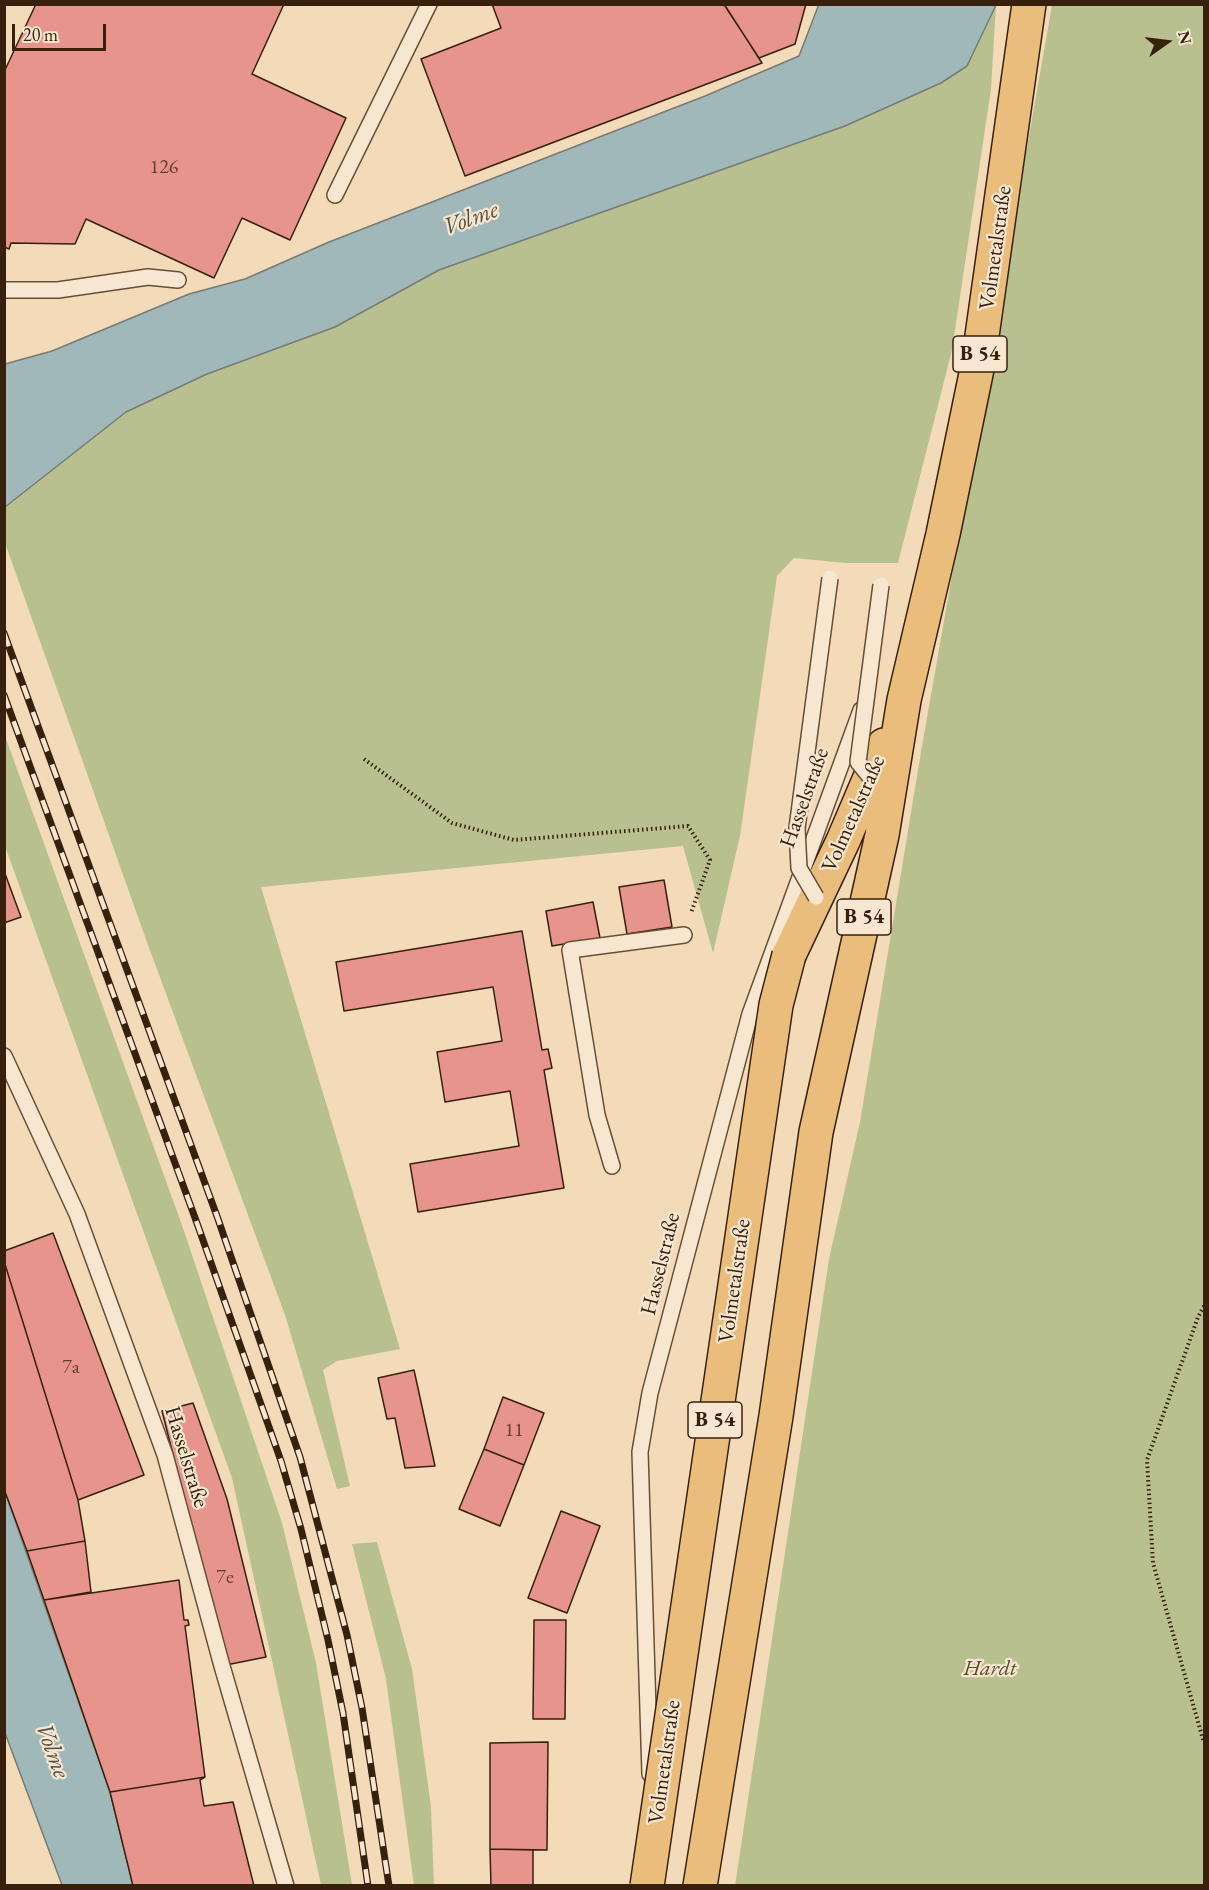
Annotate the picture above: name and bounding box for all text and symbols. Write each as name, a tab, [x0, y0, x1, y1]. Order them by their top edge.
scale bar	[15, 12, 110, 50]
north arrow	[1137, 12, 1197, 72]
text: 20 m	[23, 23, 58, 46]
text: N	[1173, 29, 1197, 46]
house number: 126	[150, 156, 178, 180]
street label: Volmetalstraße	[974, 184, 1018, 312]
water label: Volme	[440, 196, 502, 242]
road number: B 54	[953, 336, 1007, 372]
street label: Hasselstraße	[775, 744, 835, 852]
street label: Volmetalstraße	[817, 752, 891, 876]
road number: B 54	[837, 899, 891, 935]
street label: Hasselstraße	[636, 1210, 686, 1318]
street label: Volmetalstraße	[713, 1217, 757, 1345]
house number: 7a	[62, 1356, 80, 1380]
road number: B 54	[688, 1402, 742, 1438]
street label: Hasselstraße	[158, 1403, 214, 1511]
house number: 11	[504, 1419, 524, 1443]
house number: 7e	[216, 1566, 234, 1590]
park label: Hardt	[964, 1656, 1016, 1682]
street label: Volmetalstraße	[643, 1698, 687, 1826]
water label: Volme	[29, 1720, 75, 1782]

